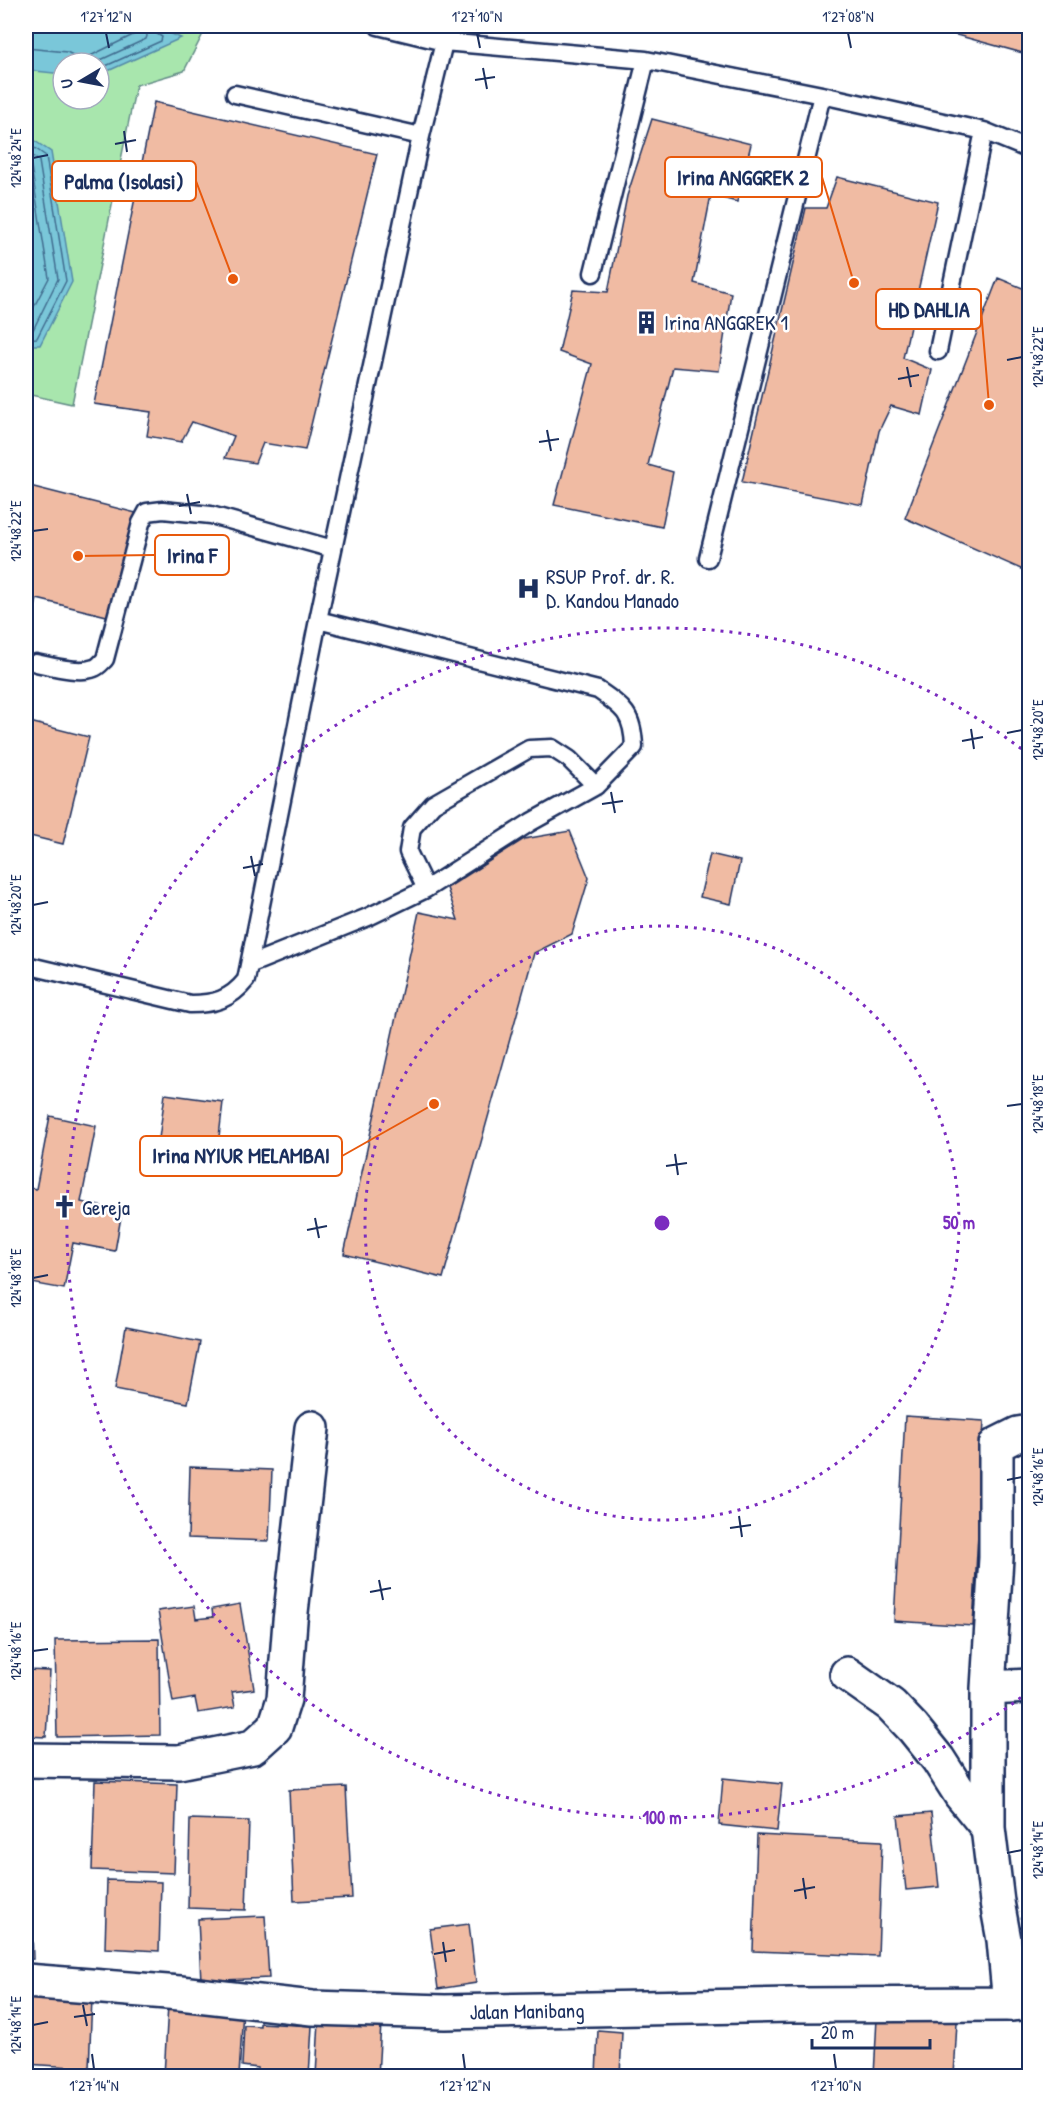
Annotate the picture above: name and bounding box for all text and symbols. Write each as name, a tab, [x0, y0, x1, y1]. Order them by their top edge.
text: 1°27'12"N	[81, 6, 131, 27]
text: 1°27'10"N	[452, 6, 502, 27]
text: 1°27'08"N	[822, 6, 874, 27]
north arrow	[51, 51, 111, 111]
text: U	[55, 77, 78, 90]
text: 124°48'24"E	[5, 128, 26, 188]
callout: Irina ANGGREK 2	[665, 157, 822, 197]
callout: Palma (Isolasi)	[52, 161, 196, 201]
text: Irina ANGGREK 2	[677, 162, 810, 192]
text: Palma (Isolasi)	[64, 166, 184, 196]
callout: HD DAHLIA	[876, 289, 981, 329]
text: HD DAHLIA	[888, 294, 970, 324]
place label: Irina ANGGREK 1	[664, 308, 788, 337]
building icon: Irina ANGGREK 1	[633, 309, 659, 335]
text: 124°48'22"E	[1027, 326, 1048, 388]
text: 124°48'22"E	[5, 500, 26, 562]
callout: Irina F	[155, 535, 229, 575]
text: Irina F	[167, 540, 219, 570]
place label: RSUP Prof. dr. R. D. Kandou Manado	[546, 562, 679, 615]
hospital icon: RSUP Prof. dr. R. D. Kandou Manado	[515, 575, 541, 601]
text: 124°48'20"E	[1027, 699, 1048, 761]
text: 124°48'20"E	[5, 874, 26, 936]
text: 124°48'18"E	[1027, 1074, 1048, 1134]
callout: Irina NYIUR MELAMBAI	[140, 1136, 342, 1176]
text: Irina NYIUR MELAMBAI	[152, 1140, 330, 1170]
place label: Gereja	[82, 1193, 130, 1222]
church icon: Gereja	[51, 1194, 77, 1220]
text: 50 m	[943, 1210, 975, 1235]
centre of rings	[652, 1213, 672, 1233]
text: 124°48'18"E	[5, 1248, 26, 1308]
text: 124°48'16"E	[1027, 1447, 1048, 1506]
text: 124°48'16"E	[5, 1621, 26, 1680]
text: 100 m	[642, 1805, 682, 1830]
text: 124°48'14"E	[1027, 1820, 1048, 1879]
text: 124°48'14"E	[5, 1995, 26, 2054]
street label: Jalan Manibang	[469, 1996, 585, 2026]
scale bar	[812, 2012, 930, 2050]
text: 20 m	[821, 2020, 854, 2045]
text: 1°27'14"N	[69, 2075, 119, 2096]
text: 1°27'12"N	[440, 2075, 490, 2096]
text: 1°27'10"N	[811, 2075, 861, 2096]

